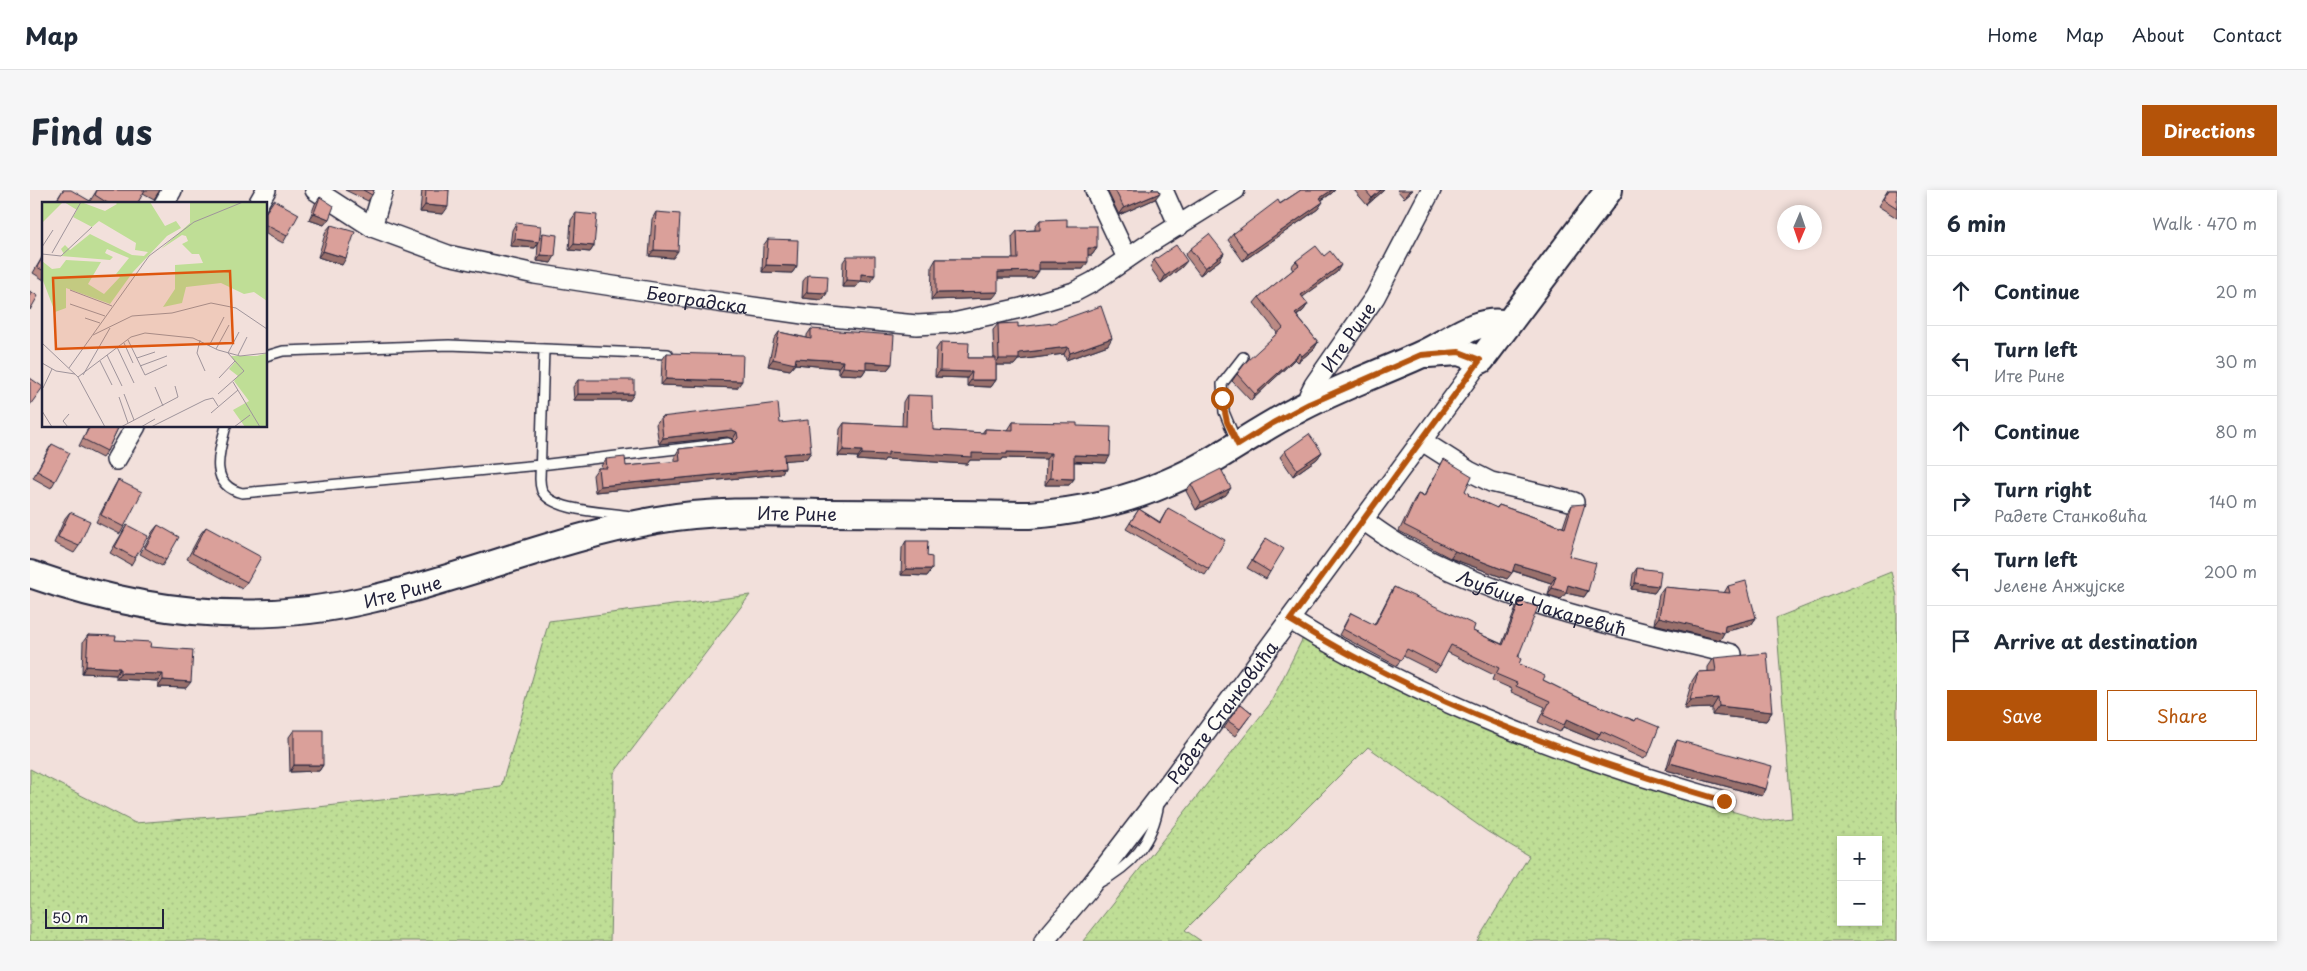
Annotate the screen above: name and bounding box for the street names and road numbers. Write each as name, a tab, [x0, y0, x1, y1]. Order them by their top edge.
street label: Београдска	[645, 278, 750, 320]
street label: Ите Рине	[1314, 296, 1381, 377]
street label: Ите Рине	[757, 499, 837, 527]
street label: Љубице Чакаревић	[1453, 562, 1629, 642]
street label: Ите Рине	[360, 567, 444, 614]
street label: Радете Станковића	[1159, 634, 1284, 789]

